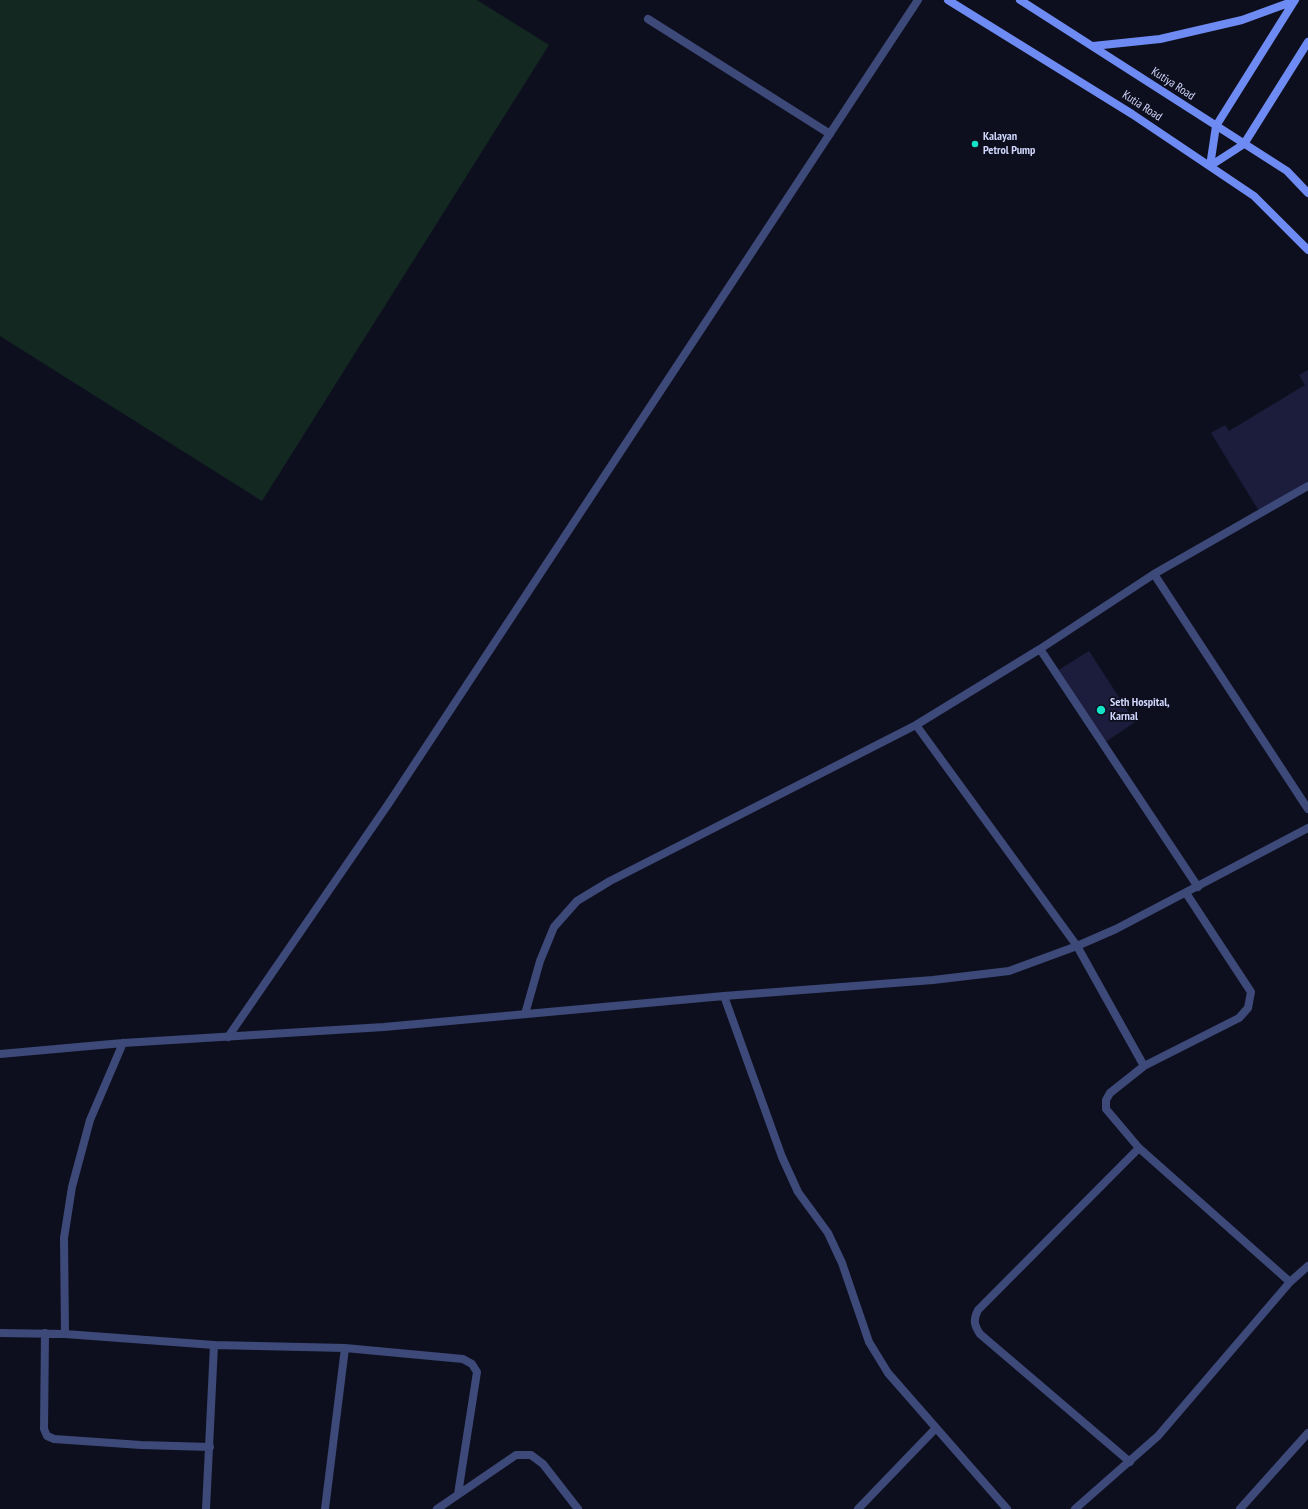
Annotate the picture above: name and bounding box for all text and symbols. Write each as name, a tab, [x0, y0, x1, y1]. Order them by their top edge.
street label: Kutiya Road	[1148, 65, 1198, 103]
street label: Kutia Road	[1119, 88, 1165, 124]
place label: Kalayan Petrol Pump	[983, 130, 1035, 158]
marker: Kalayan Petrol Pump	[970, 139, 980, 149]
place label: Seth Hospital, Karnal	[1110, 696, 1170, 724]
marker: Seth Hospital, Karnal	[1095, 704, 1107, 716]

